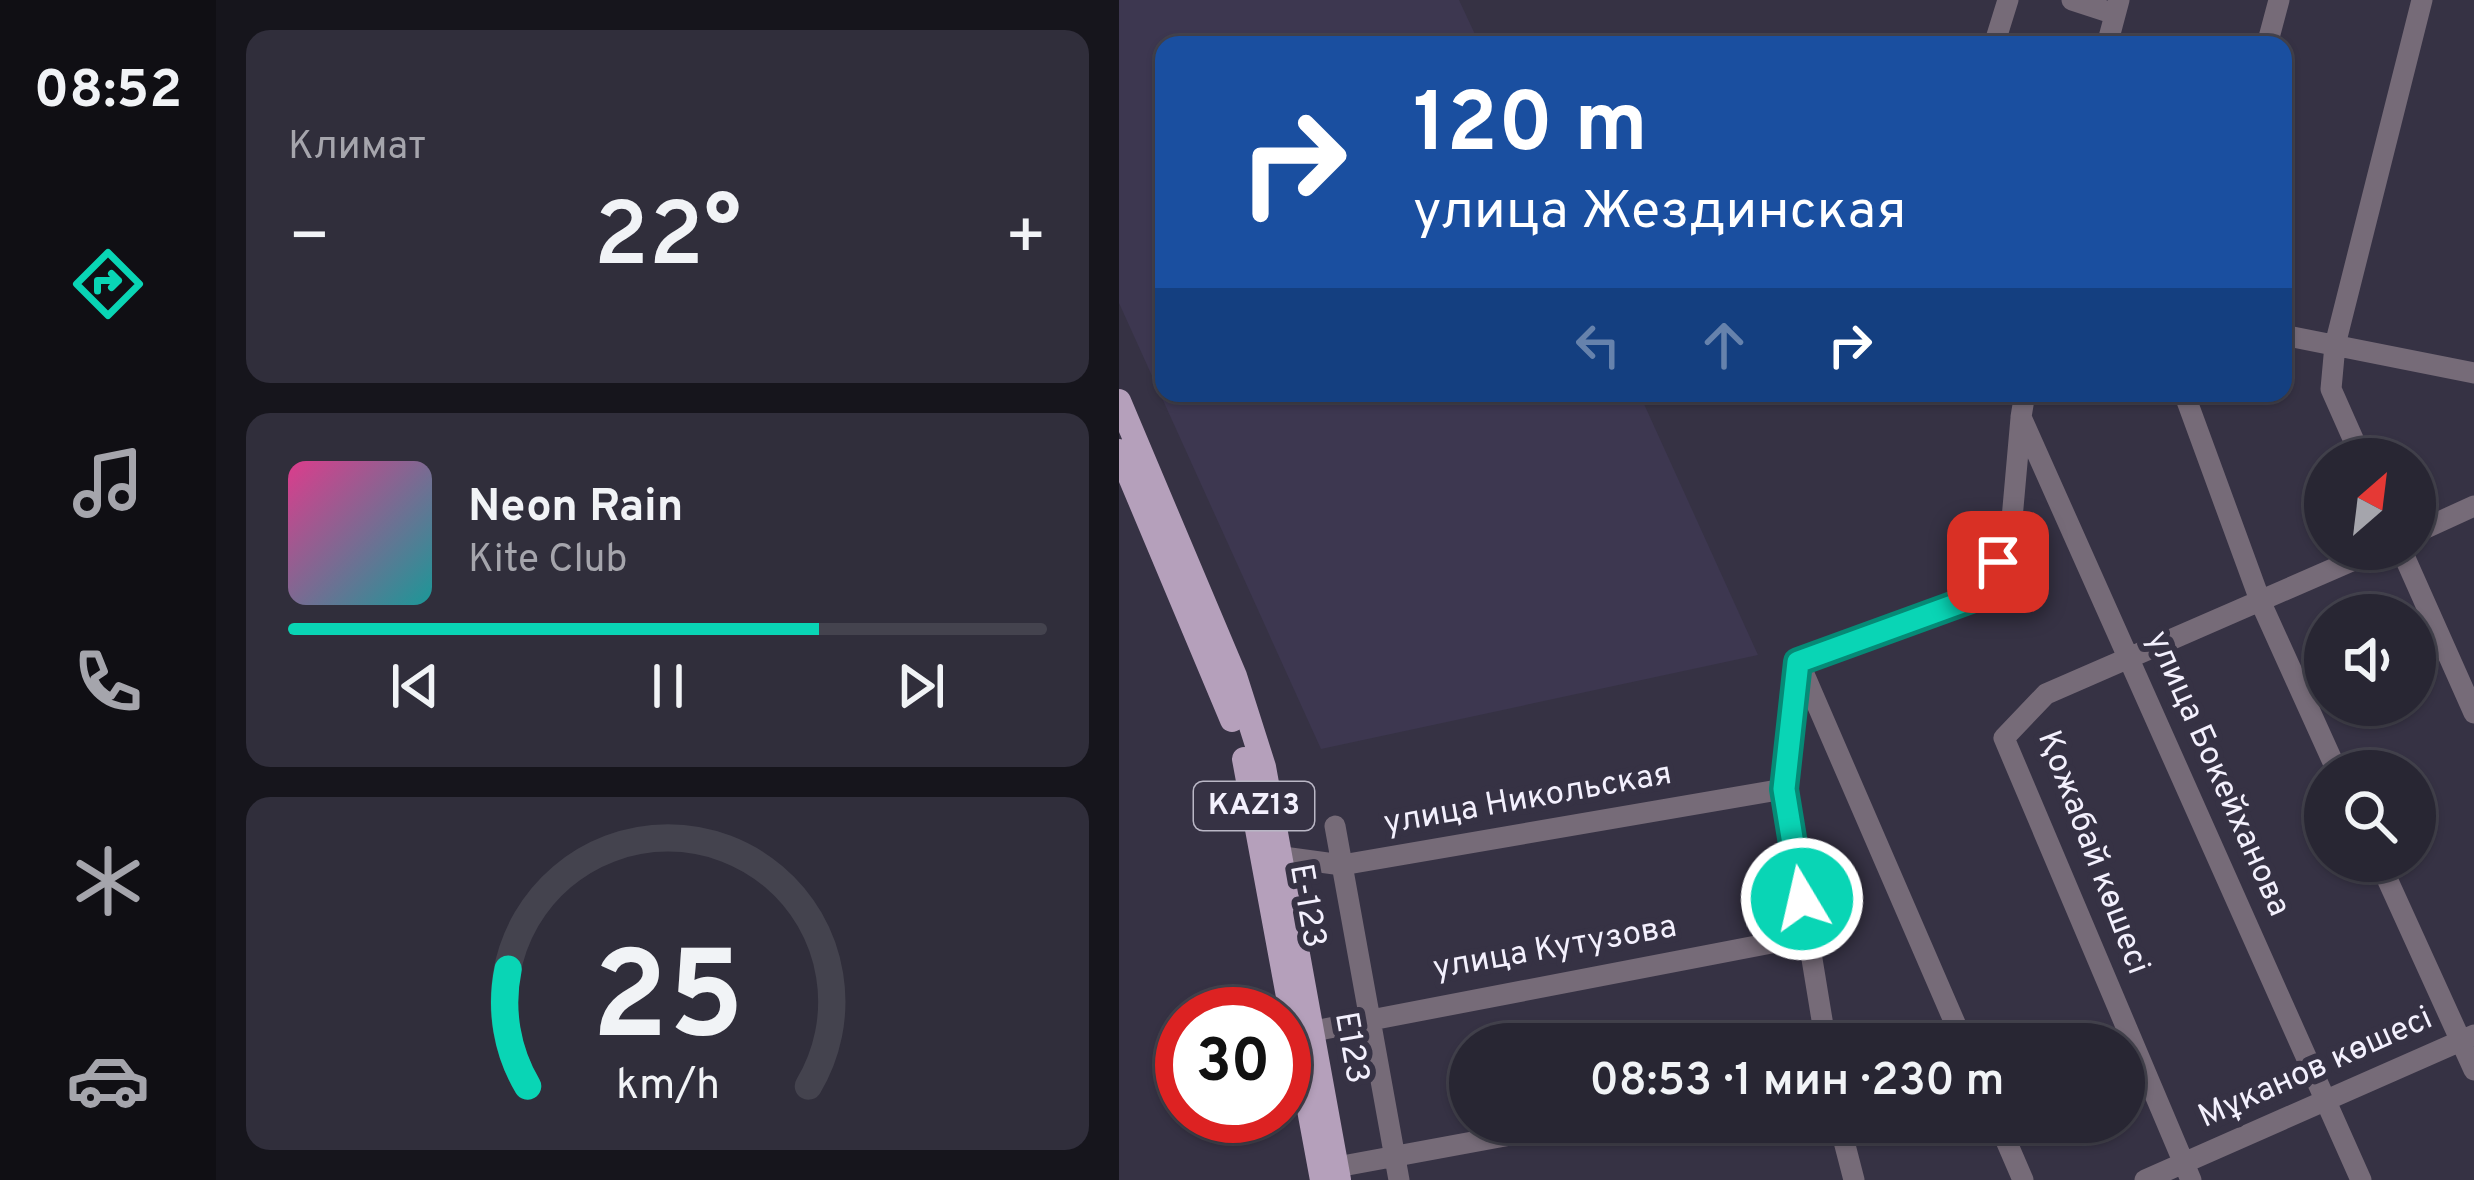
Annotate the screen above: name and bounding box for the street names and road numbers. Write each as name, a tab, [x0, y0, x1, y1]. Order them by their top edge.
street label: улица Бокейханова	[2135, 625, 2299, 923]
street label: Қожабай көшесі	[2026, 725, 2158, 981]
street label: улица Никольская	[1381, 754, 1675, 846]
road number: KAZ13	[1194, 782, 1314, 830]
street label: Е-123	[1278, 861, 1334, 951]
street label: улица Кутузова	[1430, 907, 1680, 991]
street label: Мұканов көшесі	[2193, 999, 2439, 1139]
street label: Е123	[1323, 1009, 1377, 1087]

